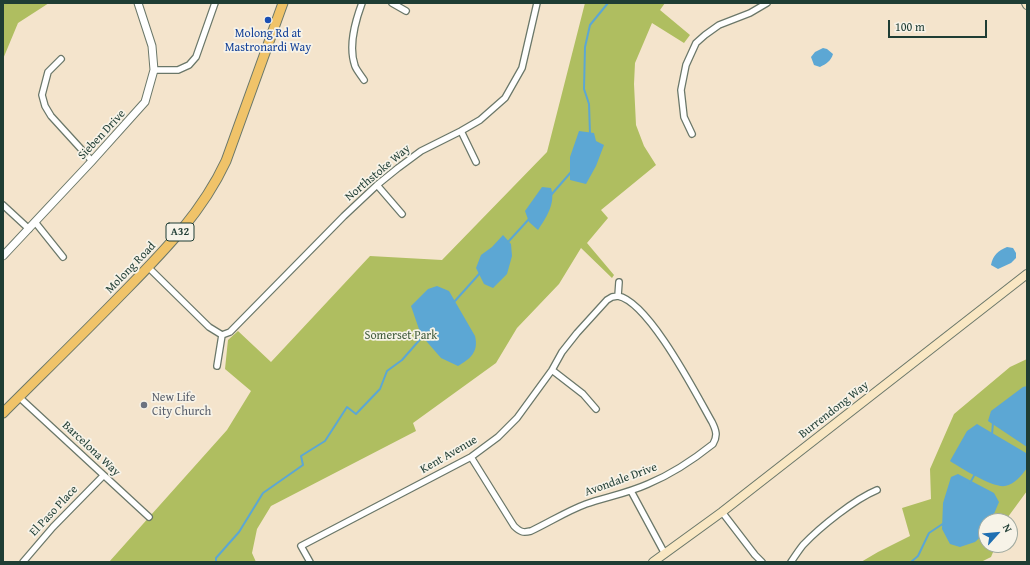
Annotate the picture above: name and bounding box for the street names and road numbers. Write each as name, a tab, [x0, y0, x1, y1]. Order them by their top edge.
street label: Sieben Drive	[75, 107, 129, 163]
street label: Northstoke Way	[343, 142, 413, 204]
road number: A32	[166, 223, 194, 241]
street label: Molong Road	[103, 239, 159, 297]
street label: Burrendong Way	[796, 378, 872, 442]
street label: Barcelona Way	[59, 418, 123, 480]
street label: Kent Avenue	[418, 433, 480, 477]
street label: Avondale Drive	[583, 460, 659, 500]
street label: El Paso Place	[27, 483, 81, 539]

